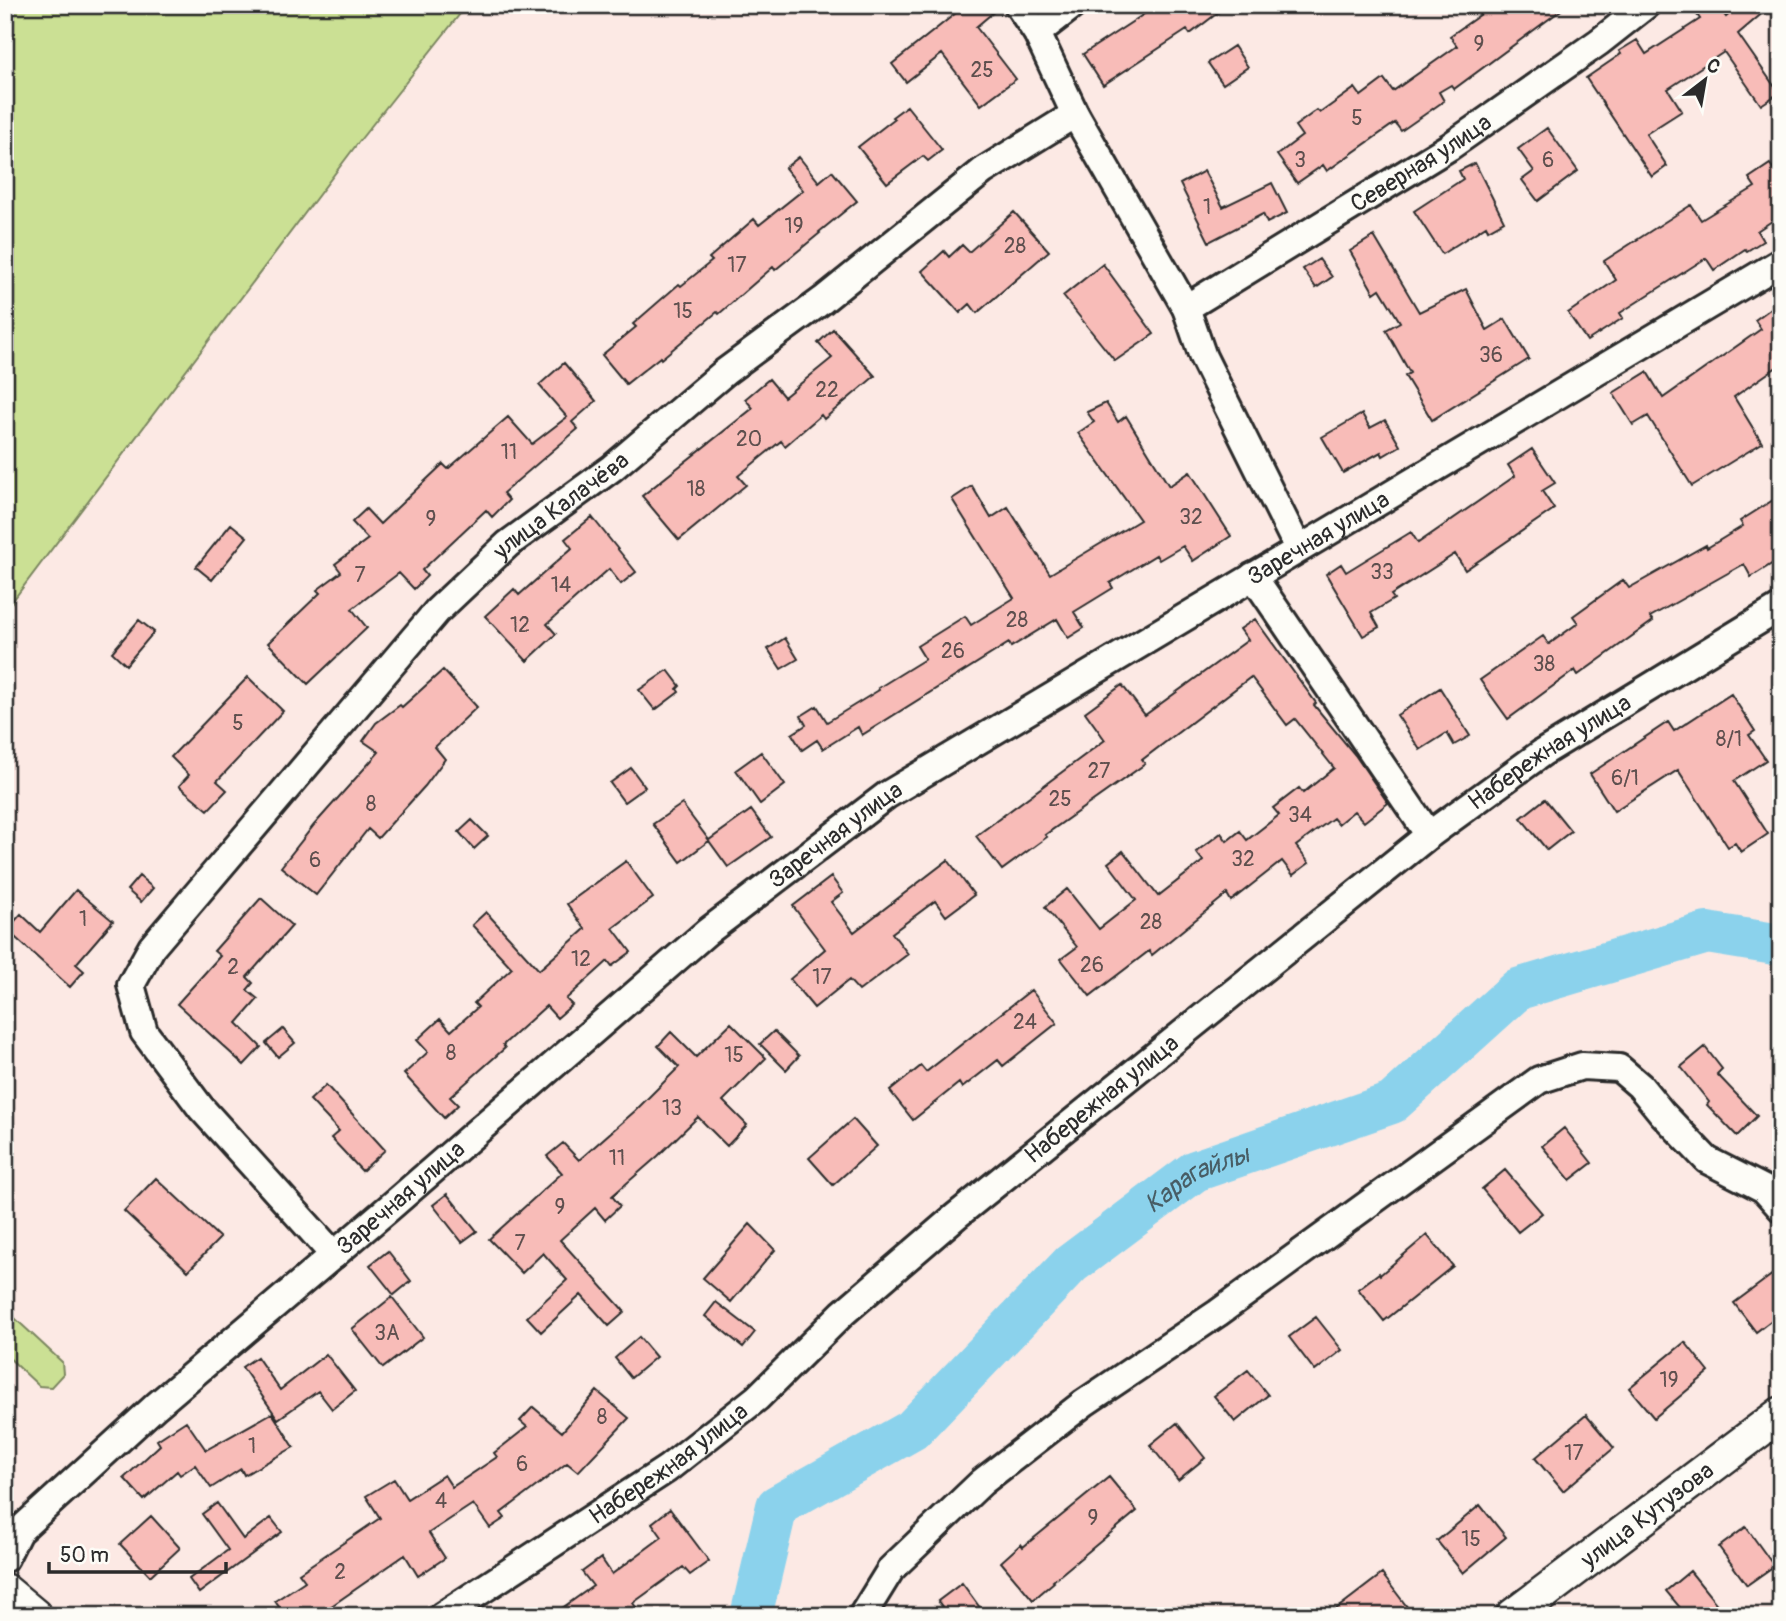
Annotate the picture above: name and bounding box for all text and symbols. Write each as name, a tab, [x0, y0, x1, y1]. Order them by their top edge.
house number: 9	[1474, 31, 1484, 58]
north arrow	[1670, 46, 1740, 116]
text: С	[1702, 53, 1725, 80]
house number: 25	[970, 57, 994, 84]
house number: 5	[1351, 105, 1363, 132]
street label: Северная улица	[1345, 108, 1497, 219]
house number: 3	[1294, 147, 1306, 174]
house number: 6	[1542, 147, 1554, 174]
house number: 1	[1203, 194, 1211, 221]
house number: 19	[784, 213, 804, 240]
house number: 28	[1004, 233, 1026, 260]
house number: 17	[727, 252, 747, 279]
house number: 15	[673, 298, 693, 325]
house number: 36	[1479, 342, 1503, 369]
house number: 22	[815, 377, 839, 404]
house number: 20	[736, 426, 762, 453]
house number: 11	[501, 439, 517, 466]
street label: улица Калачёва	[486, 446, 635, 566]
house number: 18	[687, 476, 705, 503]
street label: Заречная улица	[1242, 485, 1395, 592]
house number: 32	[1179, 504, 1203, 531]
house number: 9	[426, 506, 436, 533]
house number: 33	[1370, 559, 1394, 586]
house number: 7	[354, 562, 366, 589]
house number: 14	[551, 572, 571, 599]
house number: 28	[1006, 607, 1028, 634]
house number: 12	[510, 612, 530, 639]
house number: 26	[941, 638, 965, 665]
house number: 38	[1533, 651, 1555, 678]
street label: Набережная улица	[1463, 688, 1636, 817]
house number: 5	[232, 710, 244, 737]
house number: 8/1	[1716, 726, 1742, 753]
house number: 27	[1088, 758, 1110, 785]
house number: 6/1	[1611, 765, 1639, 792]
street label: Заречная улица	[763, 775, 908, 895]
house number: 25	[1048, 786, 1072, 813]
house number: 8	[366, 791, 376, 818]
house number: 34	[1288, 802, 1312, 829]
house number: 32	[1231, 846, 1255, 873]
house number: 6	[309, 847, 321, 874]
house number: 1	[79, 906, 87, 933]
house number: 28	[1140, 909, 1162, 936]
house number: 12	[571, 946, 591, 973]
house number: 26	[1080, 952, 1104, 979]
house number: 2	[227, 954, 239, 981]
house number: 17	[812, 964, 832, 991]
house number: 24	[1013, 1009, 1037, 1036]
street label: Набережная улица	[1019, 1029, 1185, 1170]
house number: 8	[446, 1040, 456, 1067]
house number: 15	[724, 1042, 744, 1069]
house number: 13	[662, 1095, 682, 1122]
street label: Заречная улица	[331, 1135, 471, 1261]
water label: Карагайлы	[1138, 1138, 1255, 1220]
house number: 11	[609, 1145, 625, 1172]
house number: 9	[555, 1194, 565, 1221]
house number: 7	[514, 1230, 526, 1257]
house number: 3А	[374, 1320, 400, 1347]
house number: 19	[1659, 1367, 1679, 1394]
street label: Набережная улица	[584, 1397, 754, 1531]
house number: 8	[597, 1404, 607, 1431]
house number: 1	[248, 1433, 256, 1460]
house number: 17	[1564, 1440, 1584, 1467]
house number: 6	[516, 1451, 528, 1478]
street label: улица Кутузова	[1575, 1456, 1720, 1575]
house number: 4	[435, 1488, 447, 1515]
house number: 9	[1088, 1505, 1098, 1532]
house number: 15	[1461, 1526, 1481, 1553]
scale bar	[49, 1530, 226, 1574]
text: 50 m	[60, 1542, 109, 1569]
house number: 2	[334, 1559, 346, 1586]

